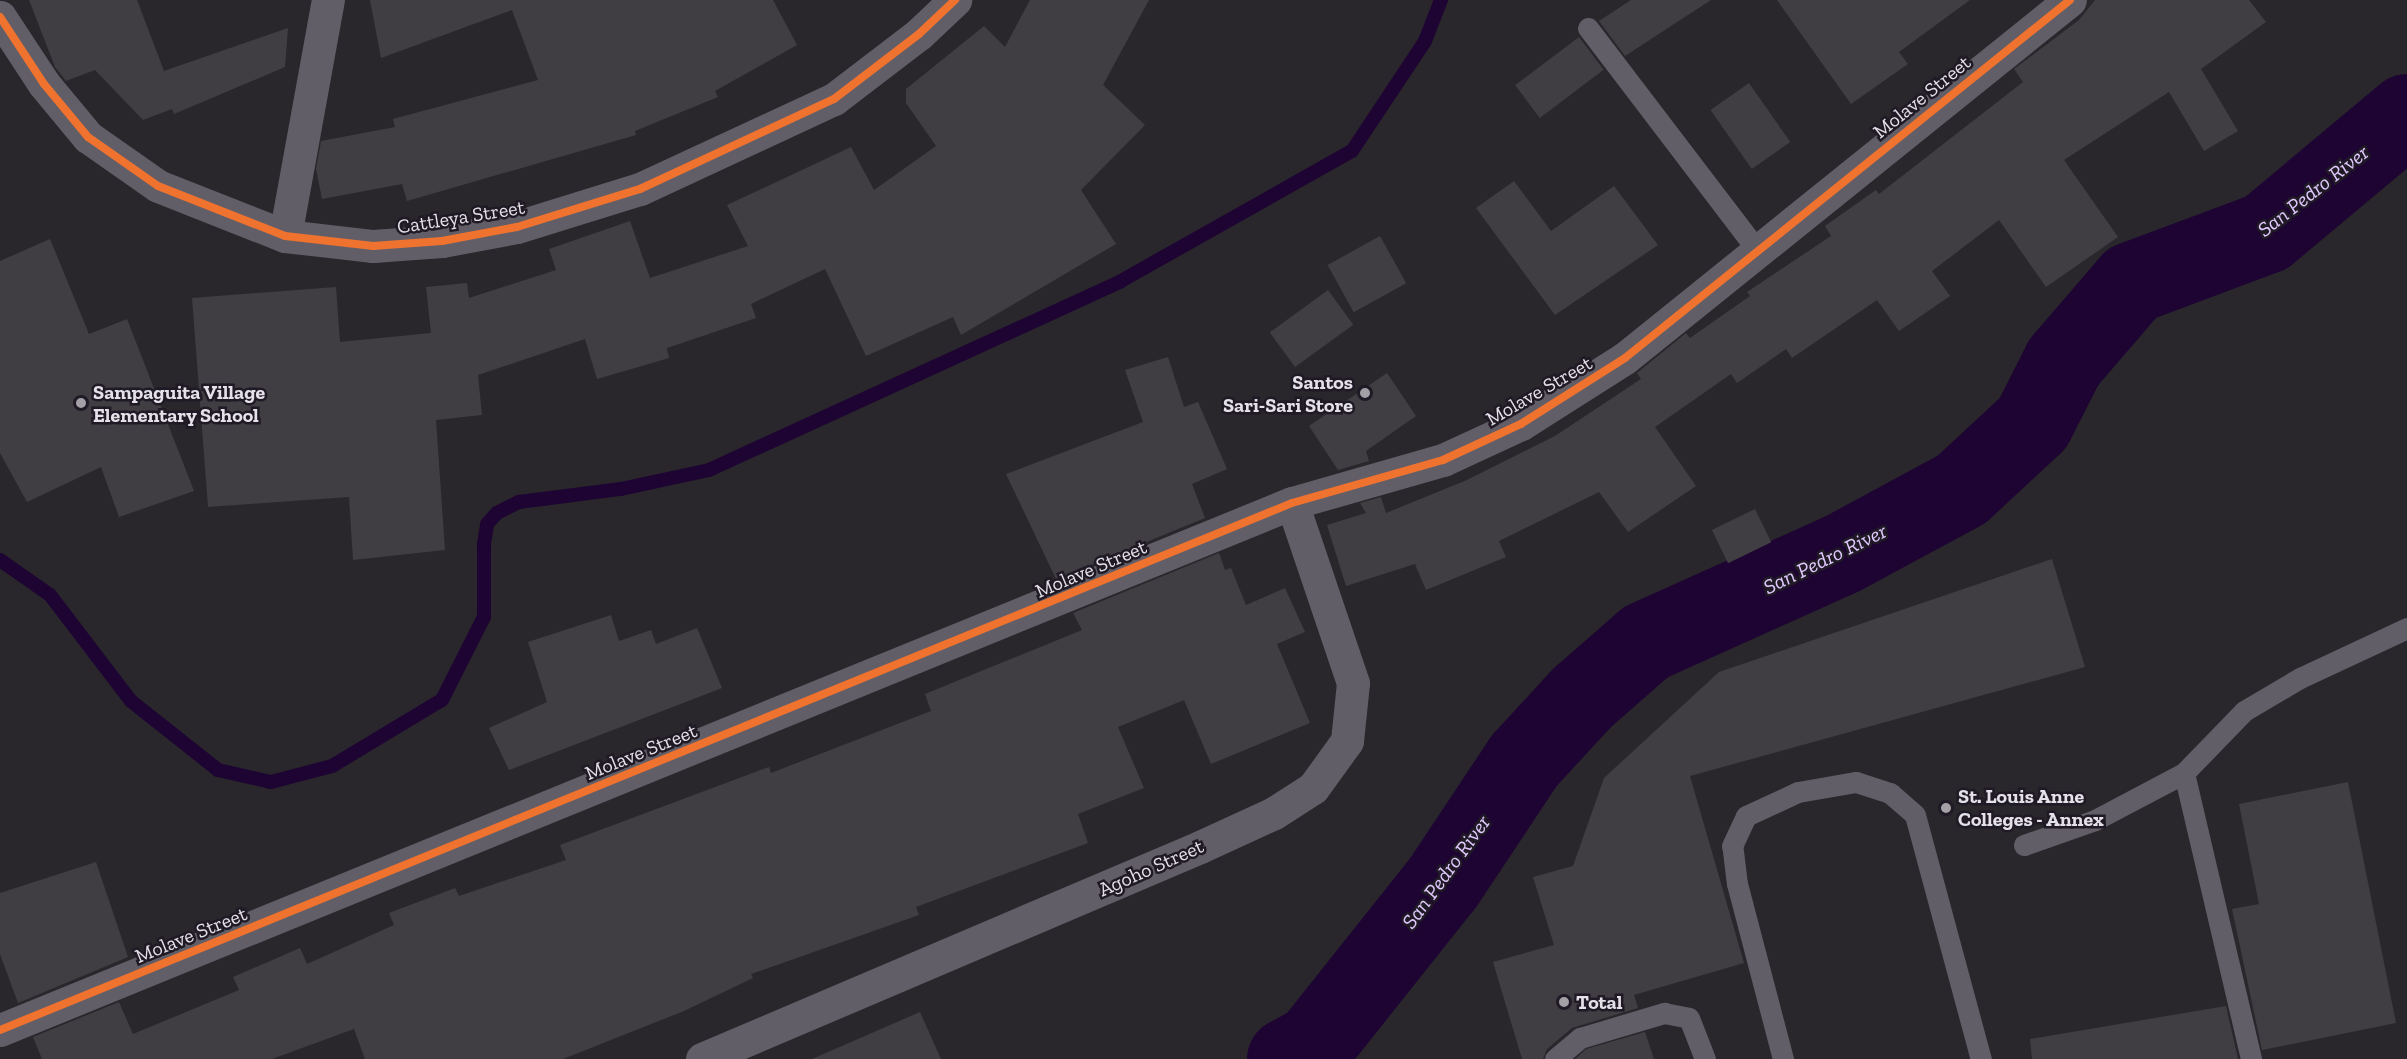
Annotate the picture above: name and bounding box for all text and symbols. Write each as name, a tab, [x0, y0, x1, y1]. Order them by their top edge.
street label: Molave Street	[1868, 50, 1976, 144]
water label: San Pedro River	[2252, 140, 2374, 242]
street label: Cattleya Street	[395, 195, 527, 239]
street label: Molave Street	[1482, 351, 1596, 431]
place label: Santos Sari-Sari Store	[1223, 370, 1353, 417]
place label: Sampaguita Village Elementary School	[93, 380, 266, 427]
marker: Santos Sari-Sari Store	[1358, 386, 1372, 400]
marker: Sampaguita Village Elementary School	[74, 396, 88, 410]
water label: San Pedro River	[1759, 518, 1891, 600]
street label: Molave Street	[1032, 535, 1150, 603]
street label: Molave Street	[582, 719, 700, 785]
place label: St. Louis Anne Colleges - Annex	[1958, 784, 2104, 831]
marker: St. Louis Anne Colleges - Annex	[1939, 801, 1953, 815]
water label: San Pedro River	[1396, 810, 1496, 934]
street label: Agoho Street	[1095, 834, 1207, 902]
street label: Molave Street	[132, 902, 250, 968]
place label: Total	[1576, 990, 1622, 1014]
marker: Total	[1557, 995, 1571, 1009]

